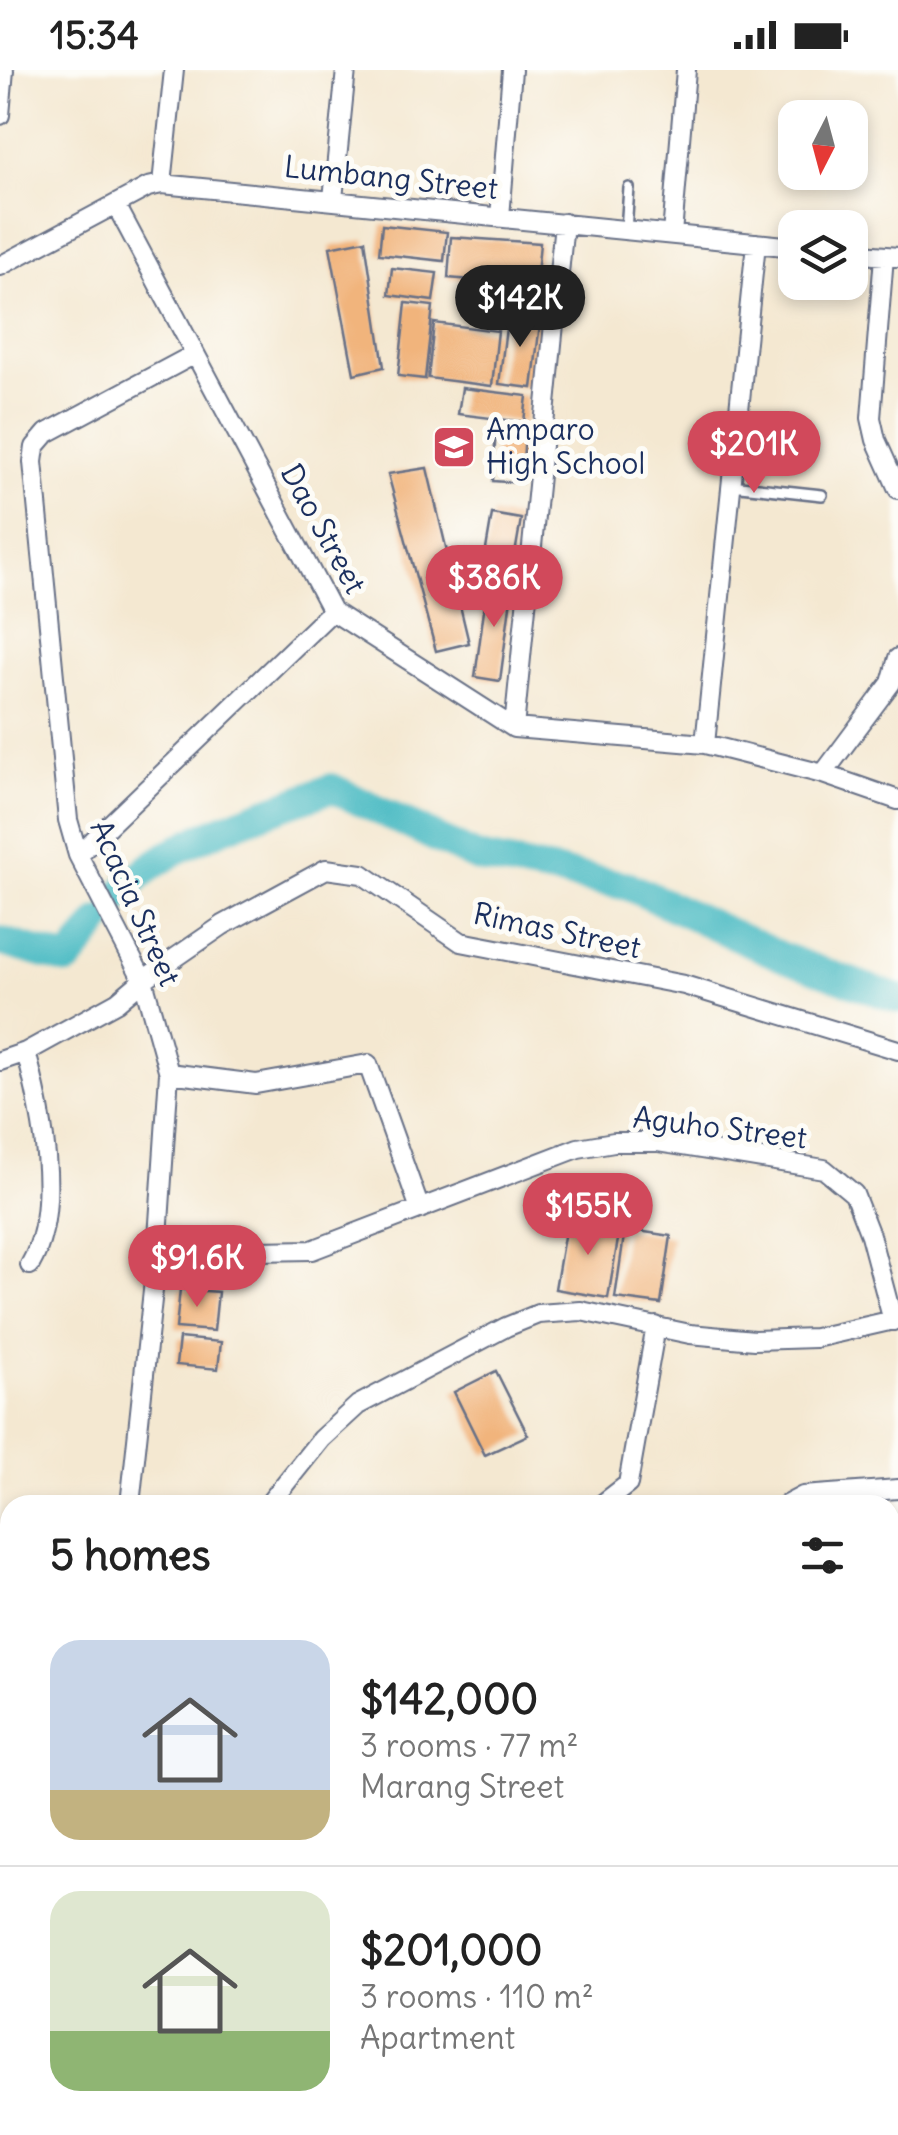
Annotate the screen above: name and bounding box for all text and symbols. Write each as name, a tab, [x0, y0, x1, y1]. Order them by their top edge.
text: 15:34	[50, 12, 139, 59]
north arrow	[778, 100, 868, 190]
map controls	[778, 100, 868, 300]
street label: Lumbang Street	[282, 147, 500, 207]
button: layers	[778, 210, 868, 300]
pin: $142K	[450, 265, 590, 350]
text: $142K	[477, 277, 563, 318]
place label: Amparo High School	[486, 410, 645, 482]
pin: $201K	[684, 411, 824, 496]
text: $201K	[710, 423, 798, 464]
school or university icon: Amparo High School	[431, 424, 477, 470]
street label: Dao Street	[273, 457, 375, 600]
pin: $386K	[424, 545, 564, 630]
text: $386K	[448, 557, 540, 598]
street label: Acacia Street	[82, 814, 189, 991]
street label: Rimas Street	[470, 894, 644, 966]
street label: Aguho Street	[631, 1097, 809, 1157]
pin: $155K	[518, 1173, 658, 1258]
text: $155K	[545, 1185, 631, 1226]
pin: $91.6K	[116, 1225, 278, 1310]
text: $91.6K	[150, 1237, 244, 1278]
icon: filters	[795, 1528, 850, 1583]
text: 5 homes	[50, 1529, 211, 1581]
text: $142,000	[360, 1673, 538, 1725]
icon: home	[130, 1680, 250, 1800]
text: 3 rooms · 77 m²	[360, 1725, 579, 1766]
text: Marang Street	[360, 1766, 564, 1807]
text: $201,000	[360, 1924, 542, 1976]
icon: home	[130, 1931, 250, 2051]
text: 3 rooms · 110 m²	[360, 1976, 594, 2017]
text: Apartment	[360, 2017, 515, 2058]

